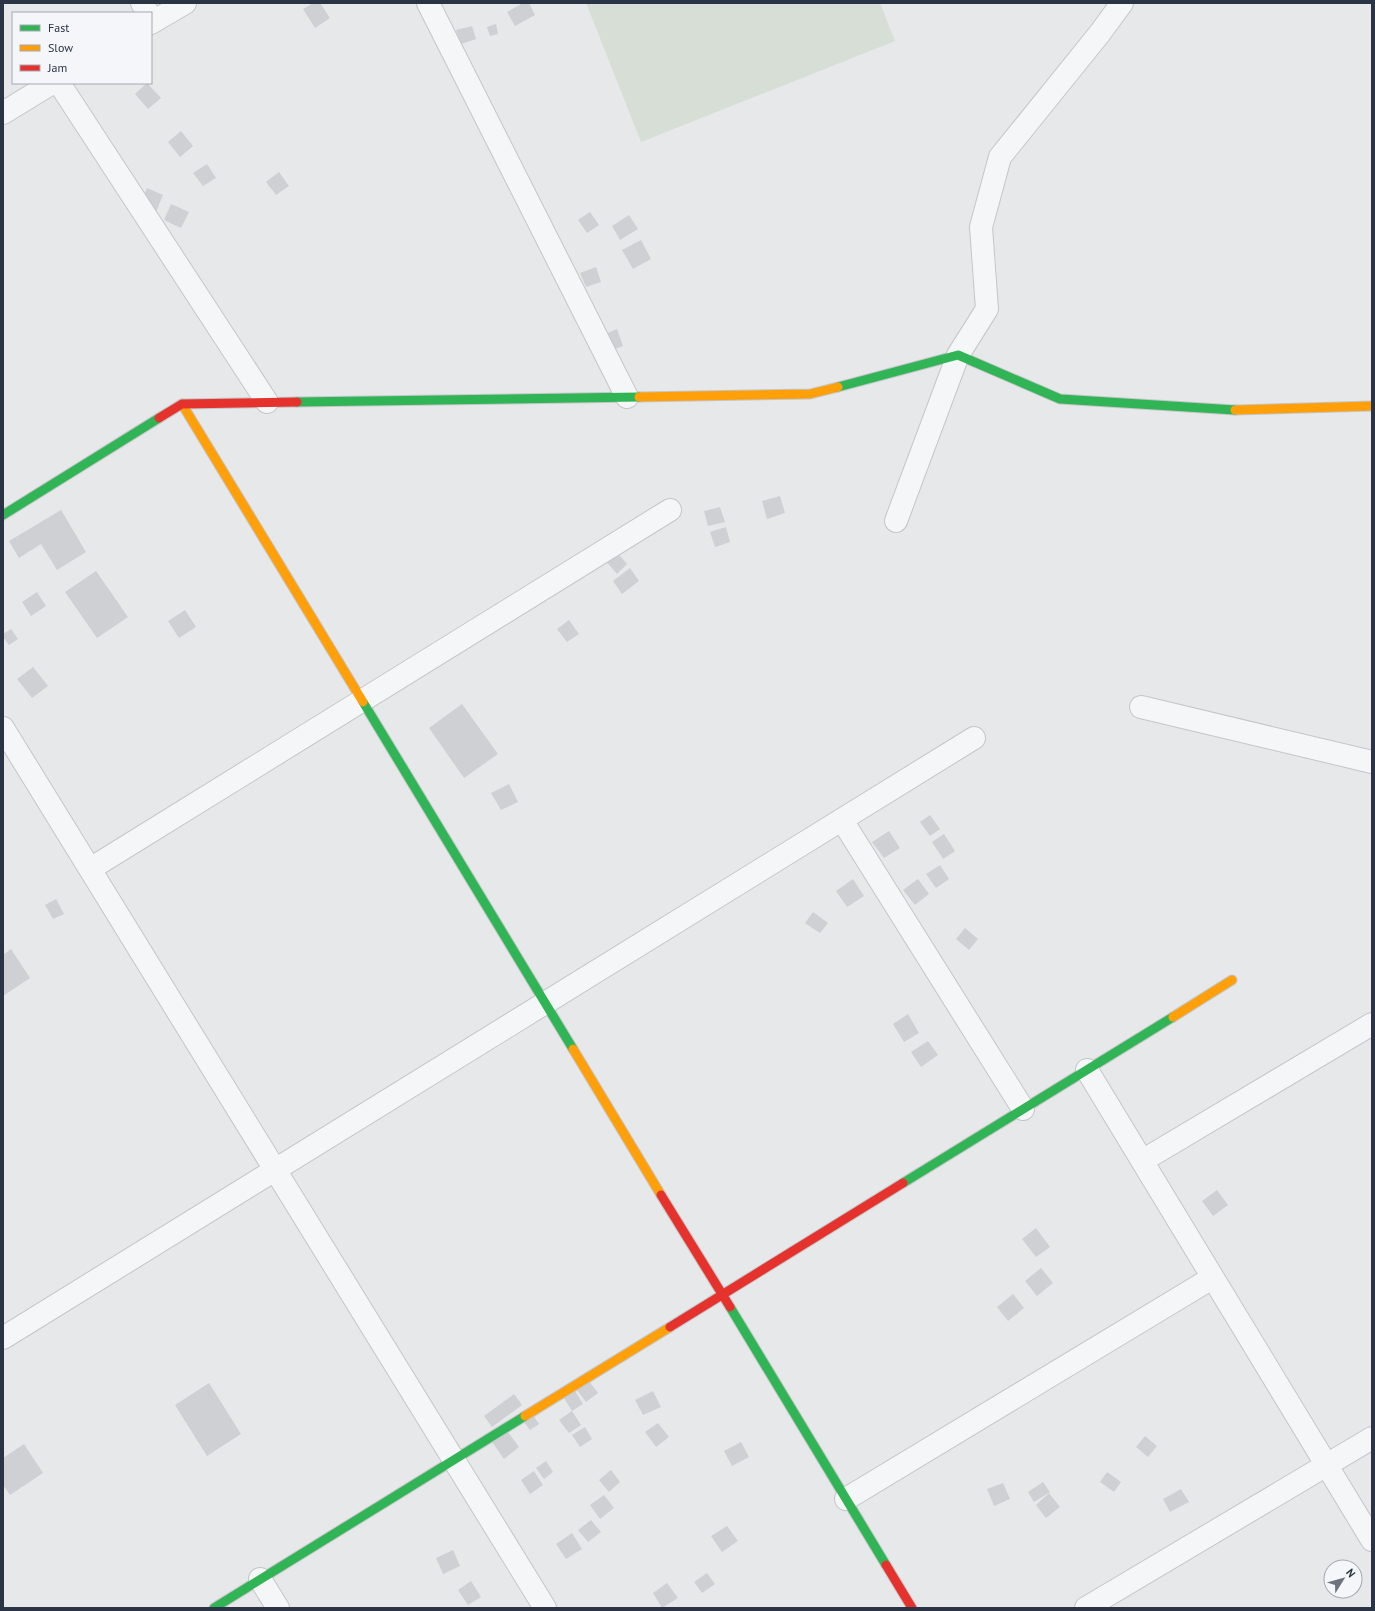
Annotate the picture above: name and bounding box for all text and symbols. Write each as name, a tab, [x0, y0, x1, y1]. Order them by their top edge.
legend	[12, 12, 152, 84]
text: Fast	[48, 20, 69, 35]
text: Slow	[48, 40, 73, 55]
text: Jam	[47, 60, 67, 75]
north arrow	[1323, 1559, 1363, 1599]
text: N	[1343, 1566, 1359, 1580]

